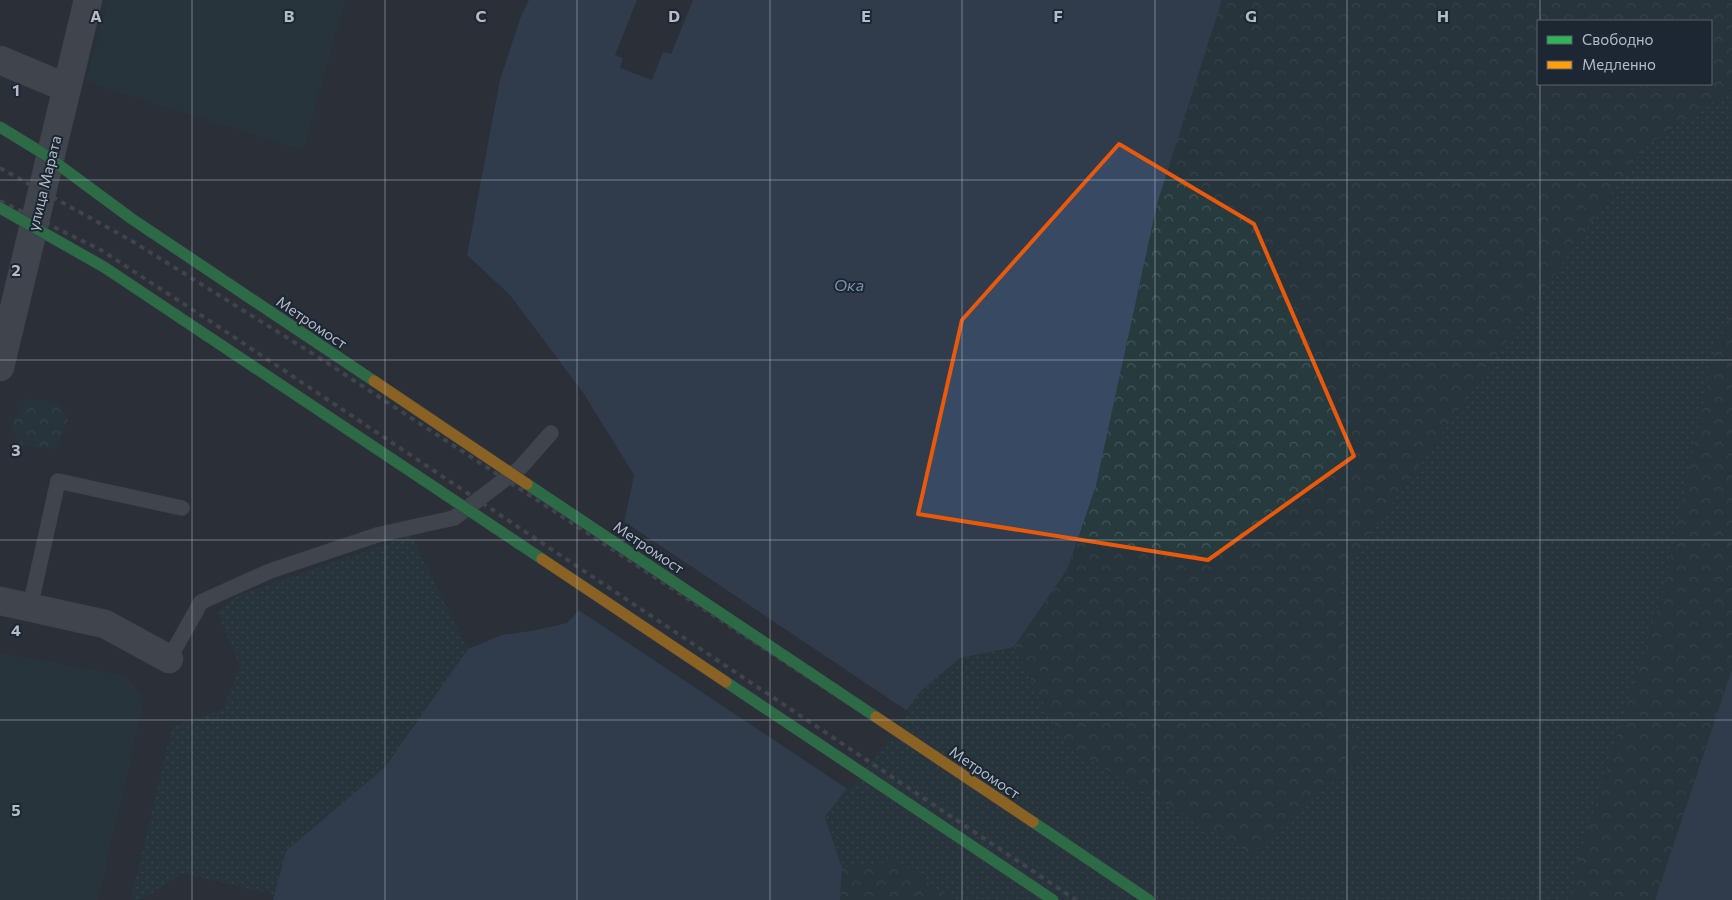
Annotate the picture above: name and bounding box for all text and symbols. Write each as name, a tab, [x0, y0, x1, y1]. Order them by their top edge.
text: A	[90, 6, 102, 25]
text: B	[284, 6, 295, 25]
text: C	[476, 6, 487, 25]
text: D	[668, 6, 680, 25]
text: E	[861, 6, 871, 25]
text: F	[1053, 6, 1063, 25]
text: G	[1245, 6, 1257, 25]
text: H	[1437, 6, 1449, 25]
legend	[1537, 20, 1712, 85]
text: Свободно	[1582, 30, 1653, 48]
text: Медленно	[1582, 55, 1656, 73]
text: 1	[12, 80, 20, 99]
street label: улица Марата	[24, 134, 64, 232]
text: 2	[11, 260, 21, 279]
water label: Ока	[834, 275, 864, 294]
street label: Метромост	[273, 292, 351, 352]
text: 3	[11, 440, 21, 459]
street label: Метромост	[610, 517, 688, 577]
text: 4	[11, 620, 21, 639]
street label: Метромост	[946, 742, 1024, 802]
text: 5	[11, 800, 21, 819]

